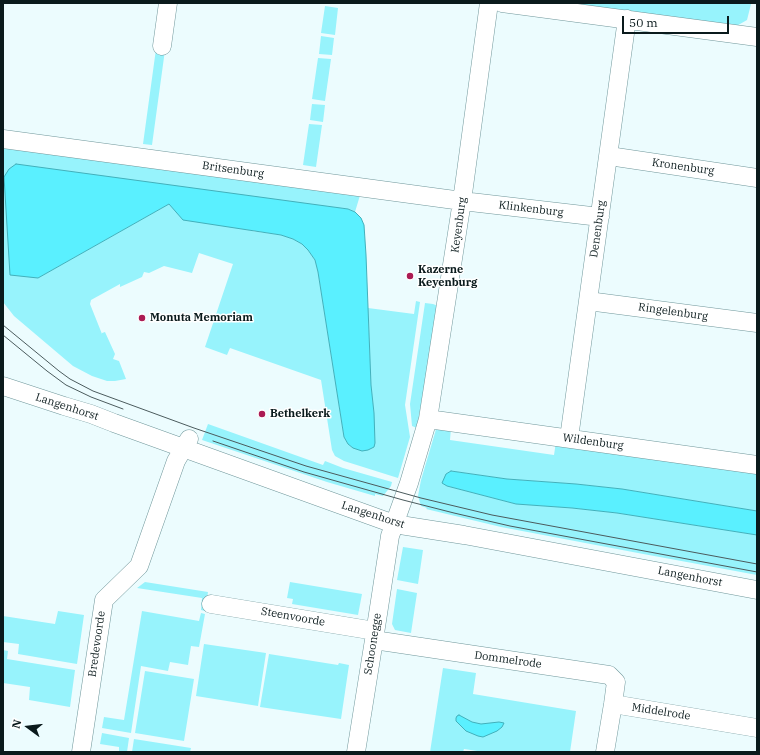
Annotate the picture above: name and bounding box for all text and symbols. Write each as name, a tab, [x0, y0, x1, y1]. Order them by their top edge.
scale bar	[624, 8, 731, 34]
text: 50 m	[629, 15, 658, 30]
street label: Kronenburg	[651, 156, 715, 178]
street label: Britsenburg	[201, 159, 265, 181]
street label: Keyenburg	[449, 196, 469, 254]
street label: Klinkenburg	[498, 198, 564, 220]
street label: Denenburg	[587, 199, 609, 259]
place label: Kazerne Keyenburg	[418, 263, 477, 289]
marker: Kazerne Keyenburg	[405, 271, 415, 281]
street label: Ringelenburg	[637, 301, 709, 323]
place label: Monuta Memoriam	[150, 311, 253, 325]
marker: Monuta Memoriam	[137, 313, 147, 323]
street label: Langenhorst	[34, 391, 100, 423]
place label: Bethelkerk	[270, 407, 330, 421]
marker: Bethelkerk	[257, 409, 267, 419]
street label: Wildenburg	[562, 431, 624, 453]
street label: Langenhorst	[340, 499, 406, 531]
street label: Langenhorst	[657, 564, 723, 590]
street label: Steenvoorde	[260, 605, 326, 629]
street label: Bredevoorde	[86, 610, 108, 678]
street label: Schoonegge	[362, 612, 384, 676]
street label: Dommelrode	[473, 649, 543, 671]
street label: Middelrode	[631, 701, 691, 723]
north arrow	[8, 707, 48, 747]
text: N	[9, 718, 24, 730]

